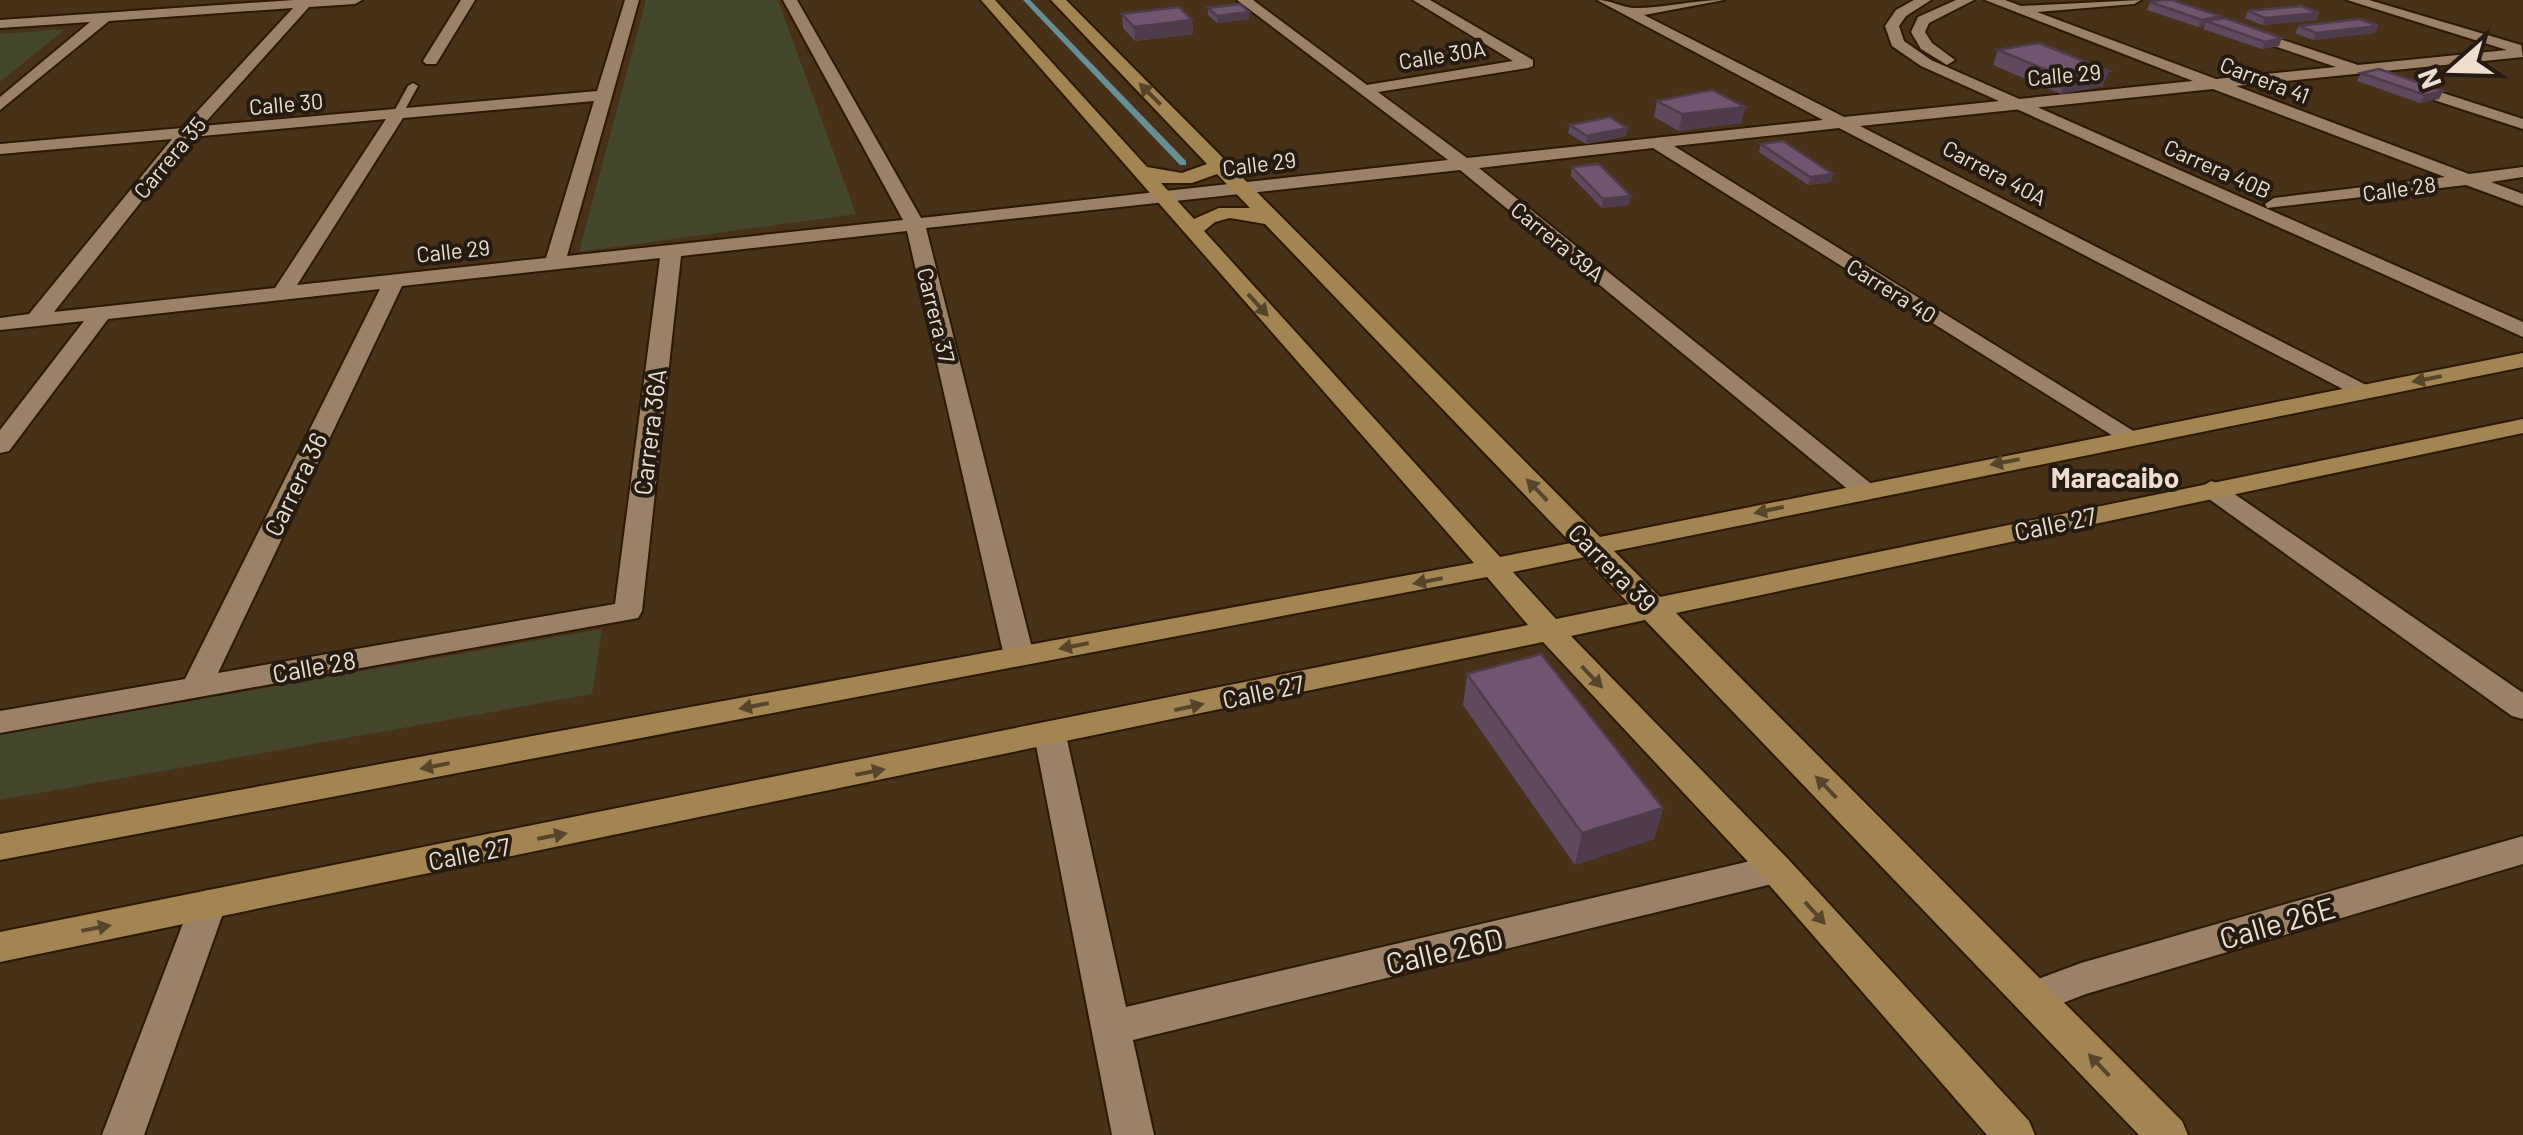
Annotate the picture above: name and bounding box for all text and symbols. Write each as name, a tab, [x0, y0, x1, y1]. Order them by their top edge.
north arrow	[2403, 20, 2503, 120]
street label: Calle 30A	[1397, 34, 1487, 74]
street label: Carrera 41	[2217, 50, 2313, 108]
street label: Calle 29	[2026, 58, 2102, 90]
text: N	[2409, 64, 2448, 93]
one-way arrow	[1139, 82, 1163, 106]
street label: Calle 30	[248, 87, 324, 119]
street label: Carrera 35	[127, 111, 211, 203]
street label: Carrera 40B	[2161, 133, 2275, 203]
street label: Carrera 40A	[1939, 134, 2051, 210]
street label: Calle 29	[1221, 146, 1297, 180]
street label: Calle 28	[2361, 170, 2437, 206]
street label: Carrera 39A	[1506, 196, 1610, 286]
street label: Calle 29	[415, 233, 491, 267]
street label: Carrera 40	[1843, 252, 1941, 328]
street label: Carrera 37	[913, 265, 961, 365]
one-way arrow	[1246, 293, 1269, 317]
street label: Carrera 36A	[626, 367, 672, 497]
one-way arrow	[2411, 372, 2442, 387]
street label: Carrera 36	[257, 427, 333, 541]
one-way arrow	[1990, 454, 2021, 470]
district label: Maracaibo	[2051, 460, 2179, 494]
one-way arrow	[1526, 478, 1549, 502]
street label: Calle 27	[2011, 500, 2099, 546]
one-way arrow	[1753, 502, 1784, 518]
street label: Carrera 39	[1563, 517, 1663, 617]
one-way arrow	[1411, 574, 1443, 589]
one-way arrow	[1058, 639, 1089, 655]
street label: Calle 28	[270, 644, 358, 688]
one-way arrow	[1580, 664, 1603, 688]
street label: Calle 27	[1219, 668, 1307, 714]
one-way arrow	[1173, 698, 1204, 714]
one-way arrow	[738, 699, 769, 714]
one-way arrow	[419, 759, 450, 774]
one-way arrow	[855, 763, 886, 779]
one-way arrow	[1815, 775, 1838, 799]
one-way arrow	[536, 827, 567, 843]
street label: Calle 27	[425, 830, 513, 876]
street label: Calle 26E	[2215, 888, 2339, 956]
one-way arrow	[1803, 901, 1826, 925]
one-way arrow	[80, 919, 111, 935]
street label: Calle 26D	[1382, 919, 1506, 981]
one-way arrow	[2087, 1054, 2111, 1078]

